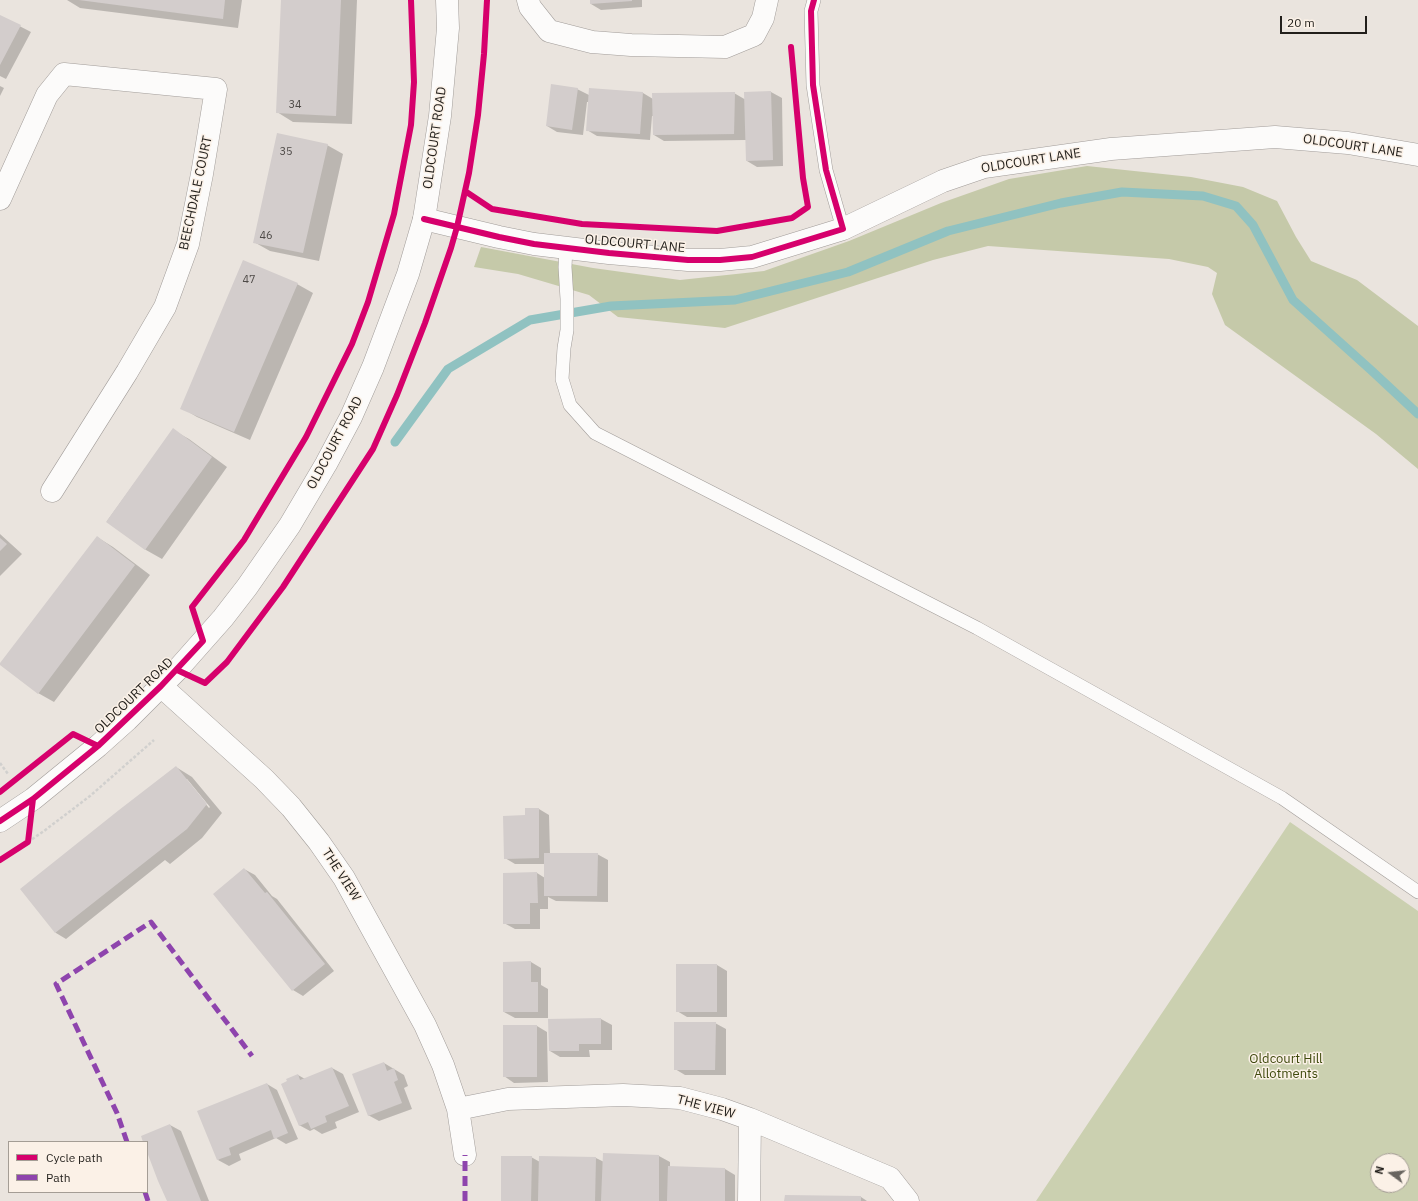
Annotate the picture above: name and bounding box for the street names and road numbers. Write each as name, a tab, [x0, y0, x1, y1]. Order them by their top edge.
street label: OLDCOURT ROAD	[420, 86, 450, 190]
street label: OLDCOURT LANE	[1302, 131, 1404, 161]
street label: BEECHDALE COURT	[176, 134, 216, 252]
street label: OLDCOURT LANE	[980, 145, 1082, 177]
street label: OLDCOURT LANE	[584, 232, 686, 256]
street label: OLDCOURT ROAD	[304, 394, 366, 492]
street label: OLDCOURT ROAD	[91, 655, 177, 737]
street label: THE VIEW	[318, 846, 364, 904]
street label: THE VIEW	[675, 1092, 737, 1122]

